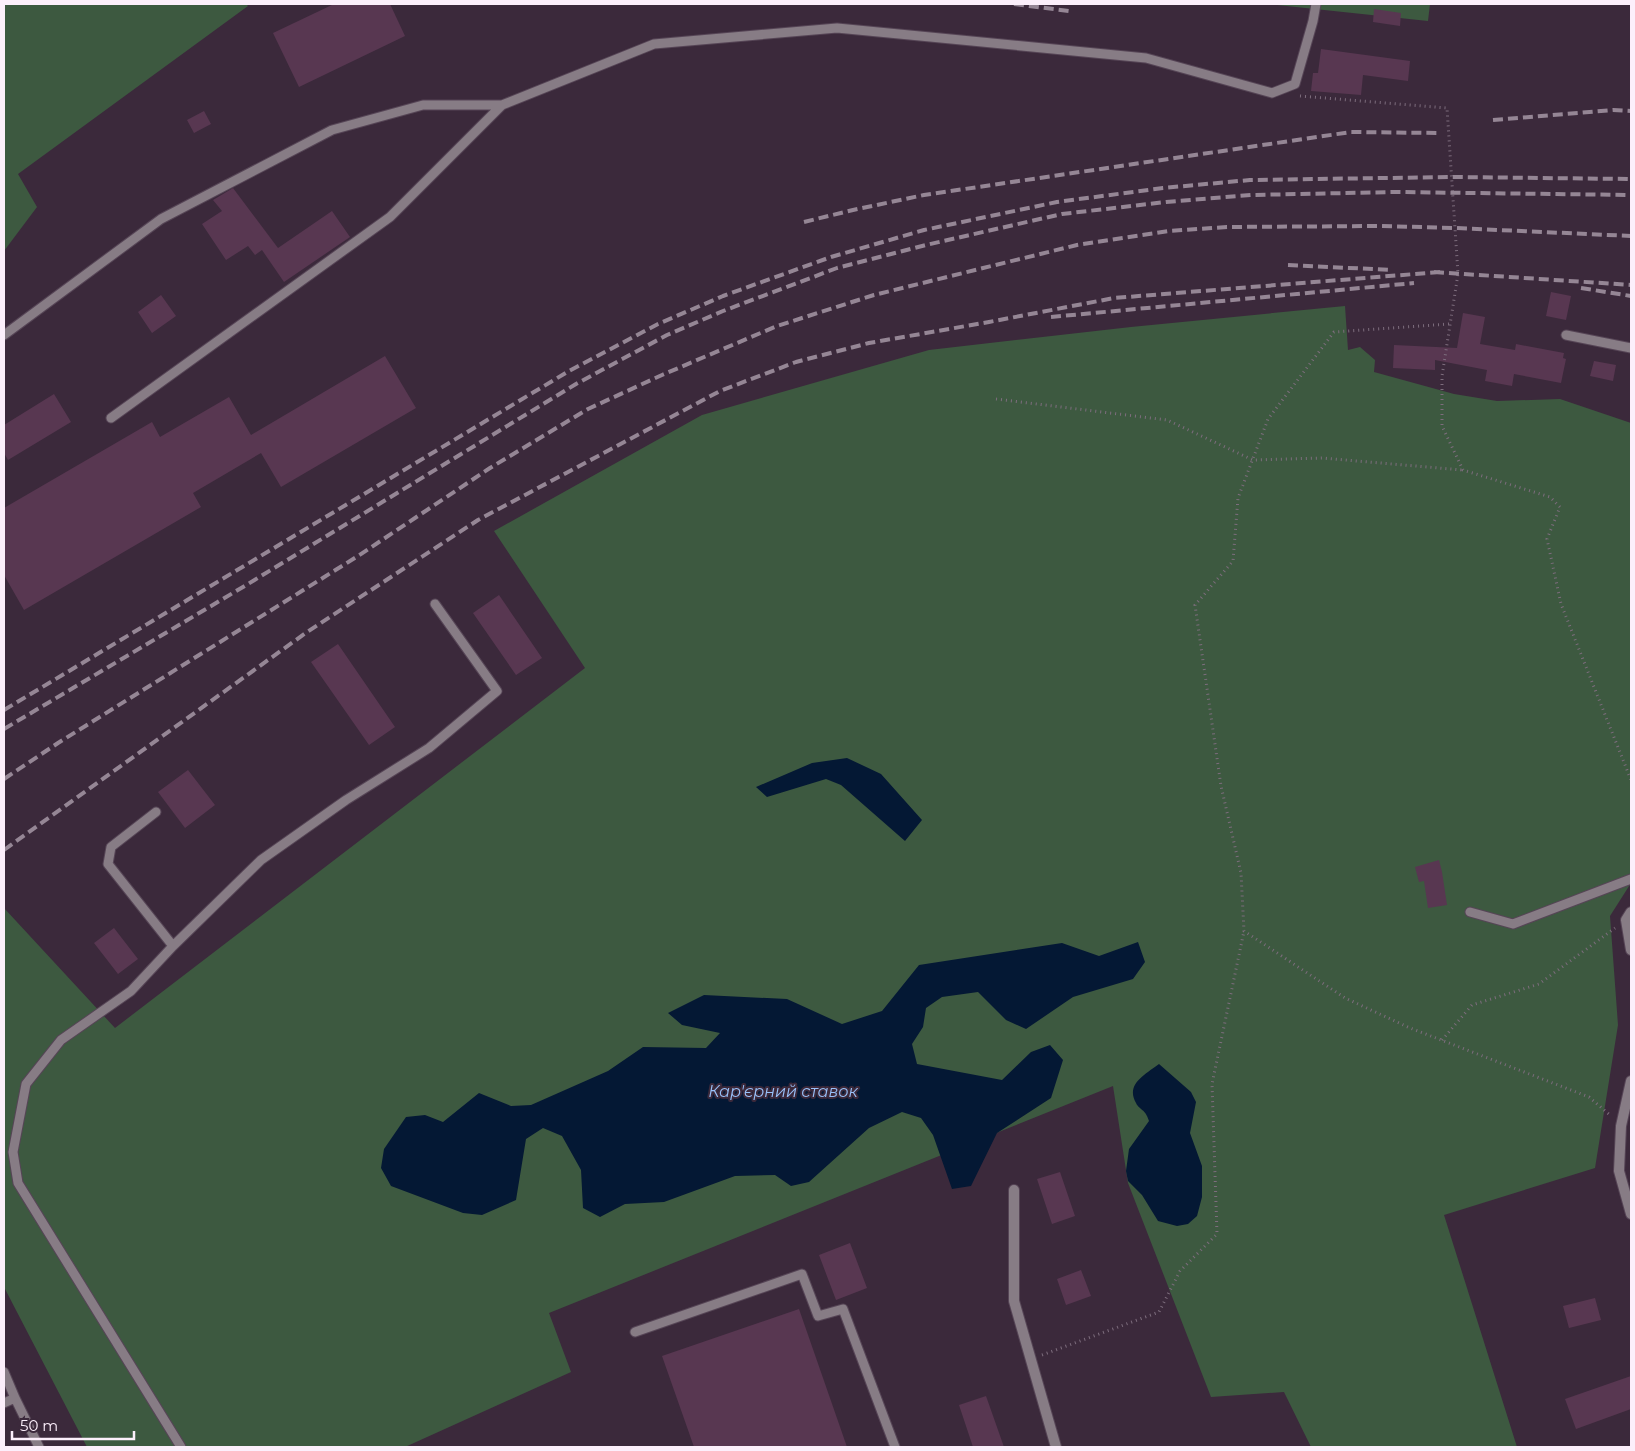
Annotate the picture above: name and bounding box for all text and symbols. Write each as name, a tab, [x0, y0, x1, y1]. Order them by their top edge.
water label: Кар'єрний ставок	[708, 1082, 859, 1101]
scale bar	[12, 1408, 135, 1440]
text: 50 m	[20, 1416, 58, 1435]

